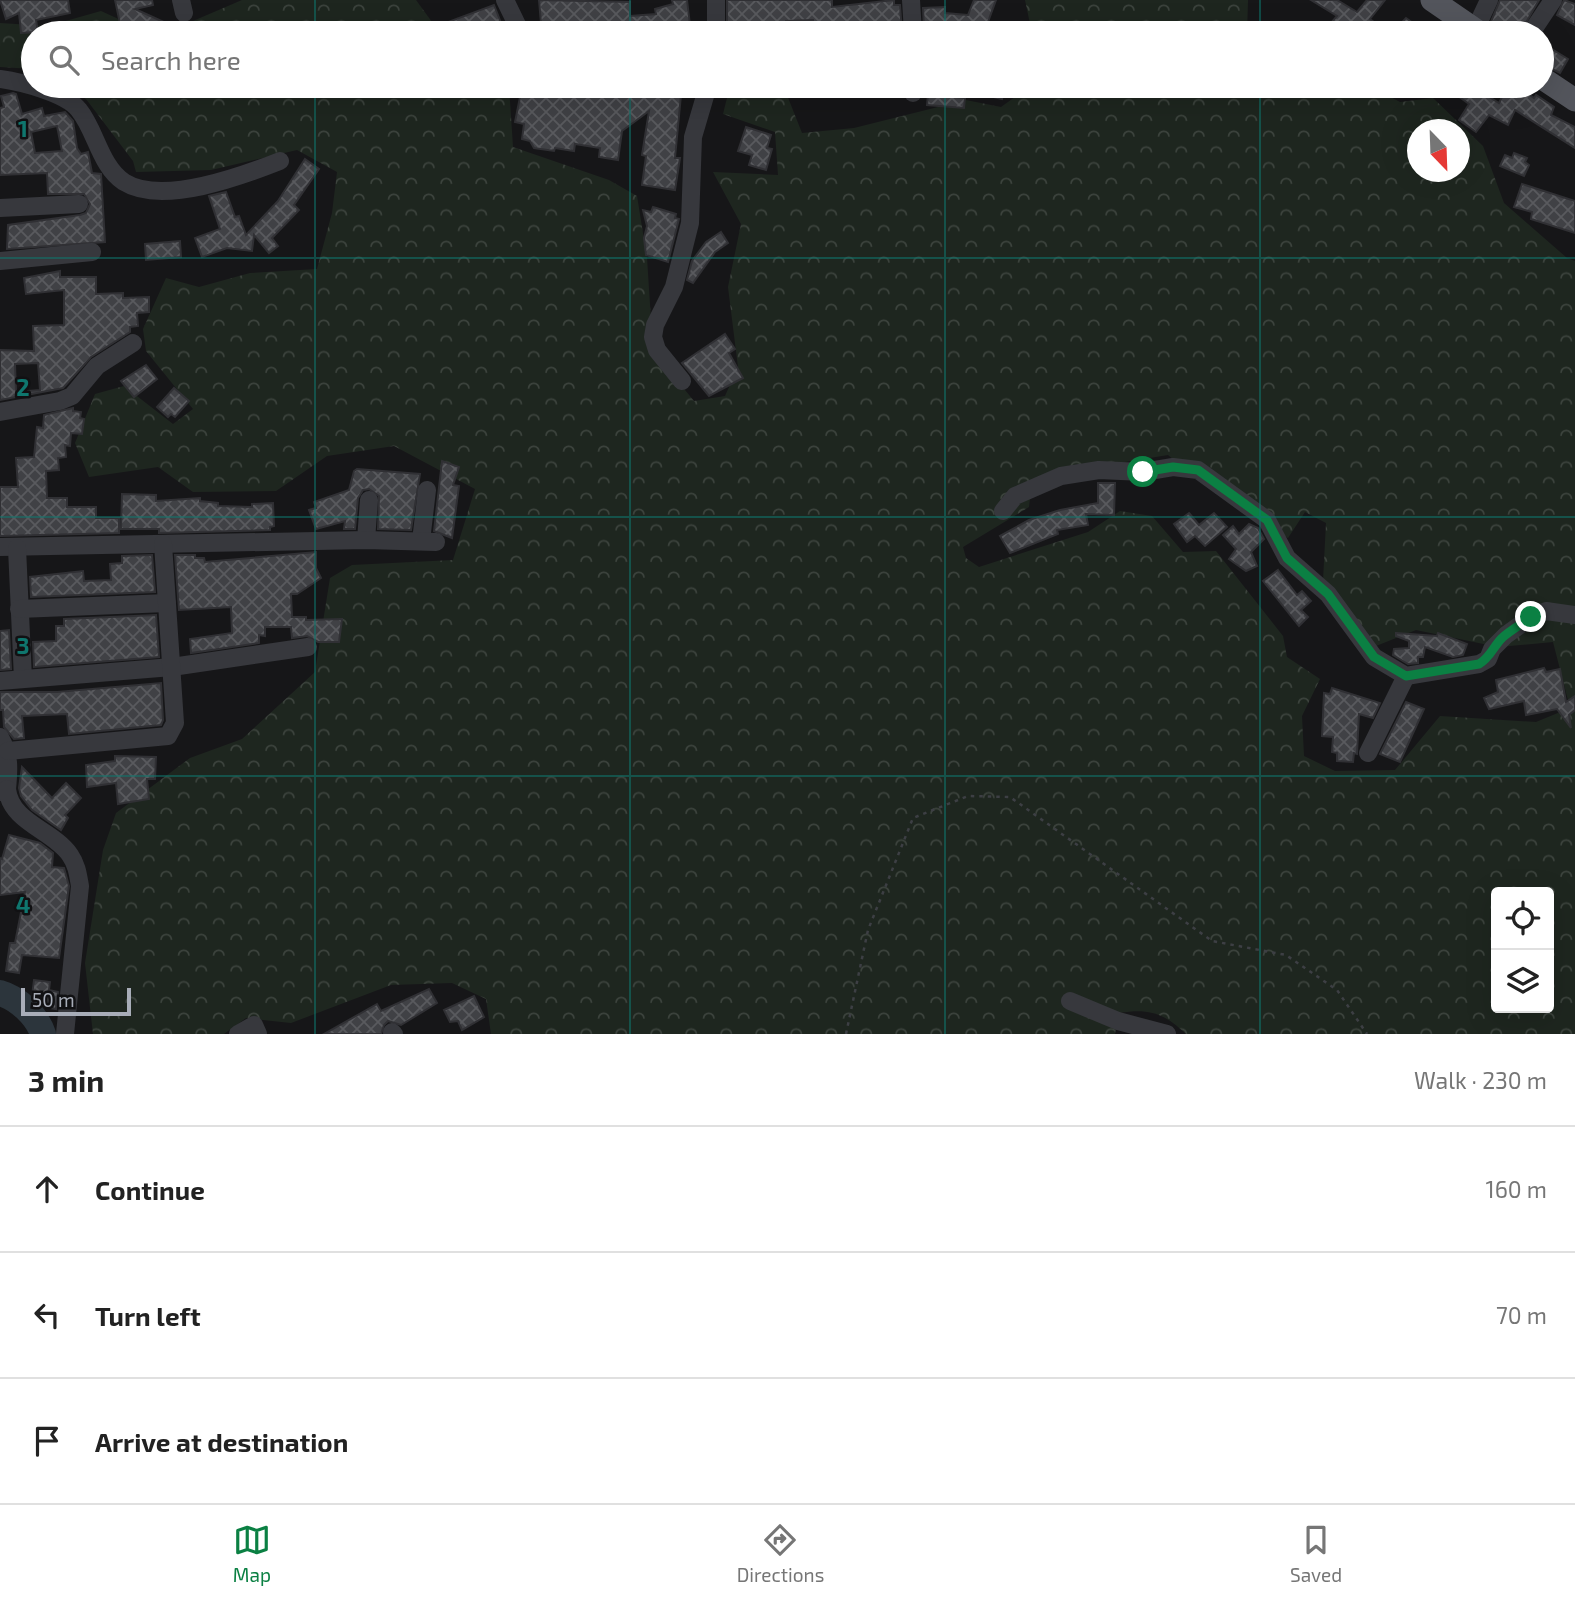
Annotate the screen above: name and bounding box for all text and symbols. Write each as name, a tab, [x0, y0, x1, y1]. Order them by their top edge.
search box	[21, 21, 1554, 98]
icon: search	[45, 41, 83, 79]
text: Search here	[101, 44, 241, 75]
text: 1	[18, 114, 28, 142]
north arrow	[1407, 119, 1470, 182]
text: 2	[16, 373, 30, 401]
route start	[1127, 456, 1158, 487]
route end	[1515, 601, 1546, 632]
text: 3	[16, 631, 30, 659]
map controls	[1491, 887, 1554, 1013]
button: locate	[1491, 887, 1554, 950]
text: 4	[16, 890, 30, 918]
button: layers	[1491, 950, 1554, 1013]
scale bar	[21, 985, 131, 1017]
text: 50 m	[32, 988, 75, 1011]
text: 3 min	[28, 1062, 104, 1098]
text: Walk · 230 m	[1414, 1066, 1547, 1094]
icon: ahead	[28, 1170, 66, 1208]
text: Continue	[95, 1174, 205, 1205]
text: 160 m	[1486, 1175, 1547, 1203]
icon: left	[28, 1296, 66, 1334]
text: Turn left	[95, 1300, 201, 1331]
text: 70 m	[1496, 1301, 1547, 1329]
icon: arrive	[28, 1422, 66, 1460]
text: Arrive at destination	[95, 1426, 348, 1457]
tab: Map	[233, 1521, 271, 1586]
tab: Directions	[737, 1521, 824, 1586]
tab: Saved	[1290, 1521, 1342, 1586]

